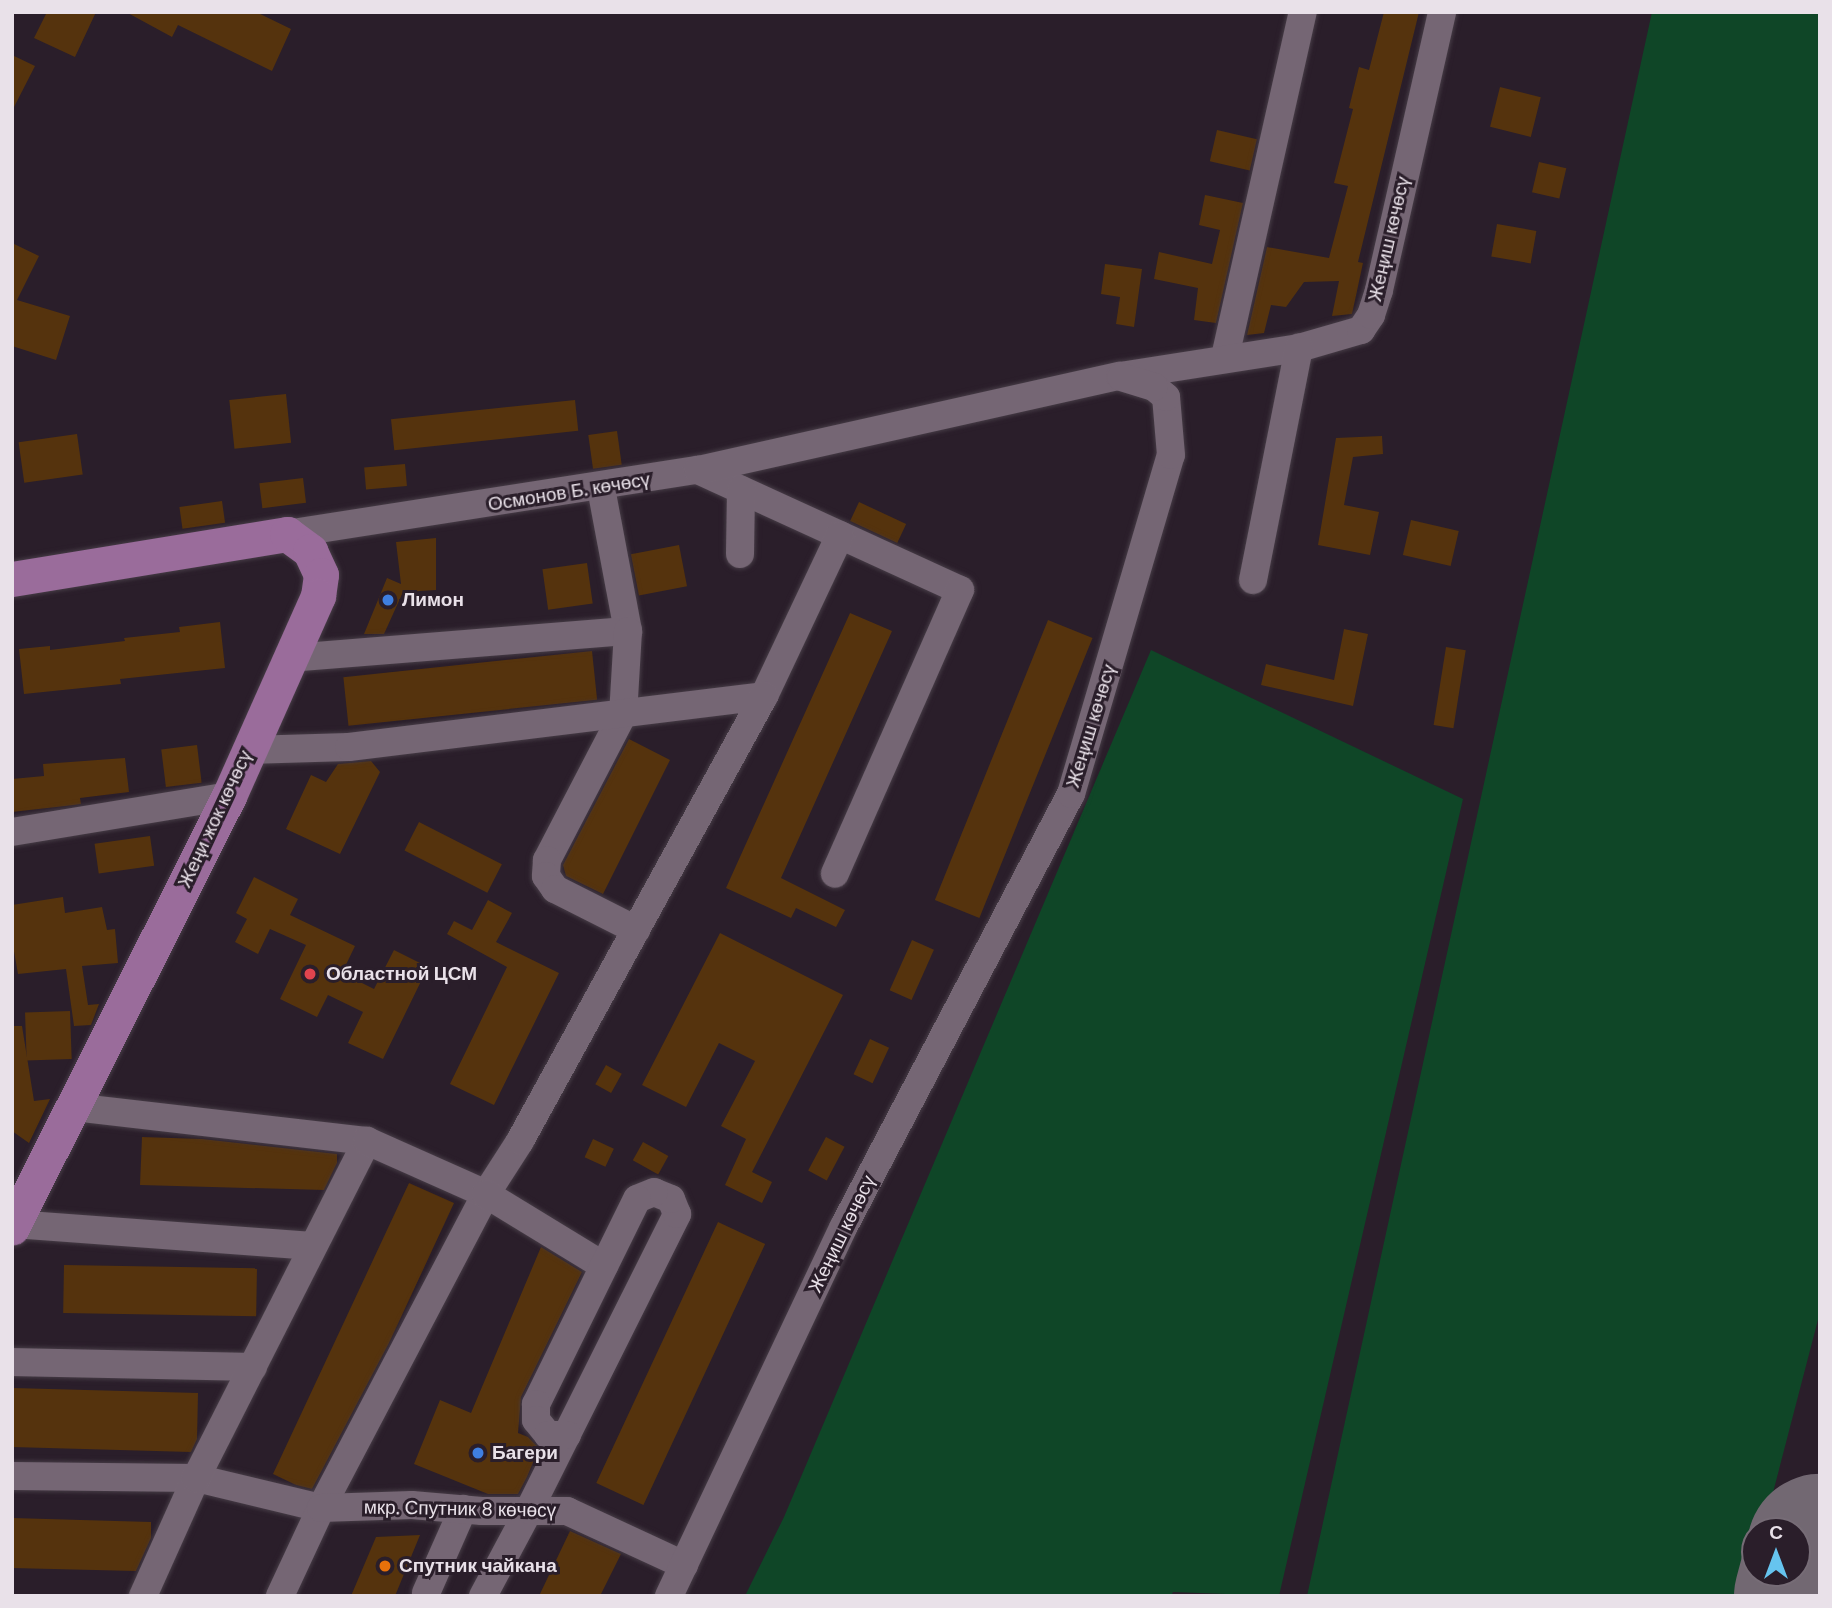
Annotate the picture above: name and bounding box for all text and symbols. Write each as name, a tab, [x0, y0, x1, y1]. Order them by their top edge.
street label: Жеңиш көчөсү	[1364, 174, 1414, 304]
street label: Осмонов Б. көчөсү	[486, 468, 652, 516]
place label: Лимон	[402, 589, 464, 611]
marker: Лимон	[380, 592, 396, 608]
street label: Жеңиш көчөсү	[1061, 662, 1121, 790]
street label: Жеңи жок көчөсү	[173, 747, 257, 891]
place label: Областной ЦСМ	[326, 963, 477, 985]
marker: Областной ЦСМ	[300, 964, 320, 984]
street label: Жеңиш көчөсү	[804, 1172, 880, 1296]
place label: Багери	[492, 1442, 558, 1464]
marker: Багери	[470, 1445, 486, 1461]
street label: мкр. Спутник 8 көчөсү	[364, 1496, 556, 1522]
north arrow	[1741, 1517, 1811, 1587]
text: С	[1769, 1520, 1783, 1545]
place label: Спутник чайкана	[399, 1555, 557, 1577]
marker: Спутник чайкана	[377, 1558, 393, 1574]

